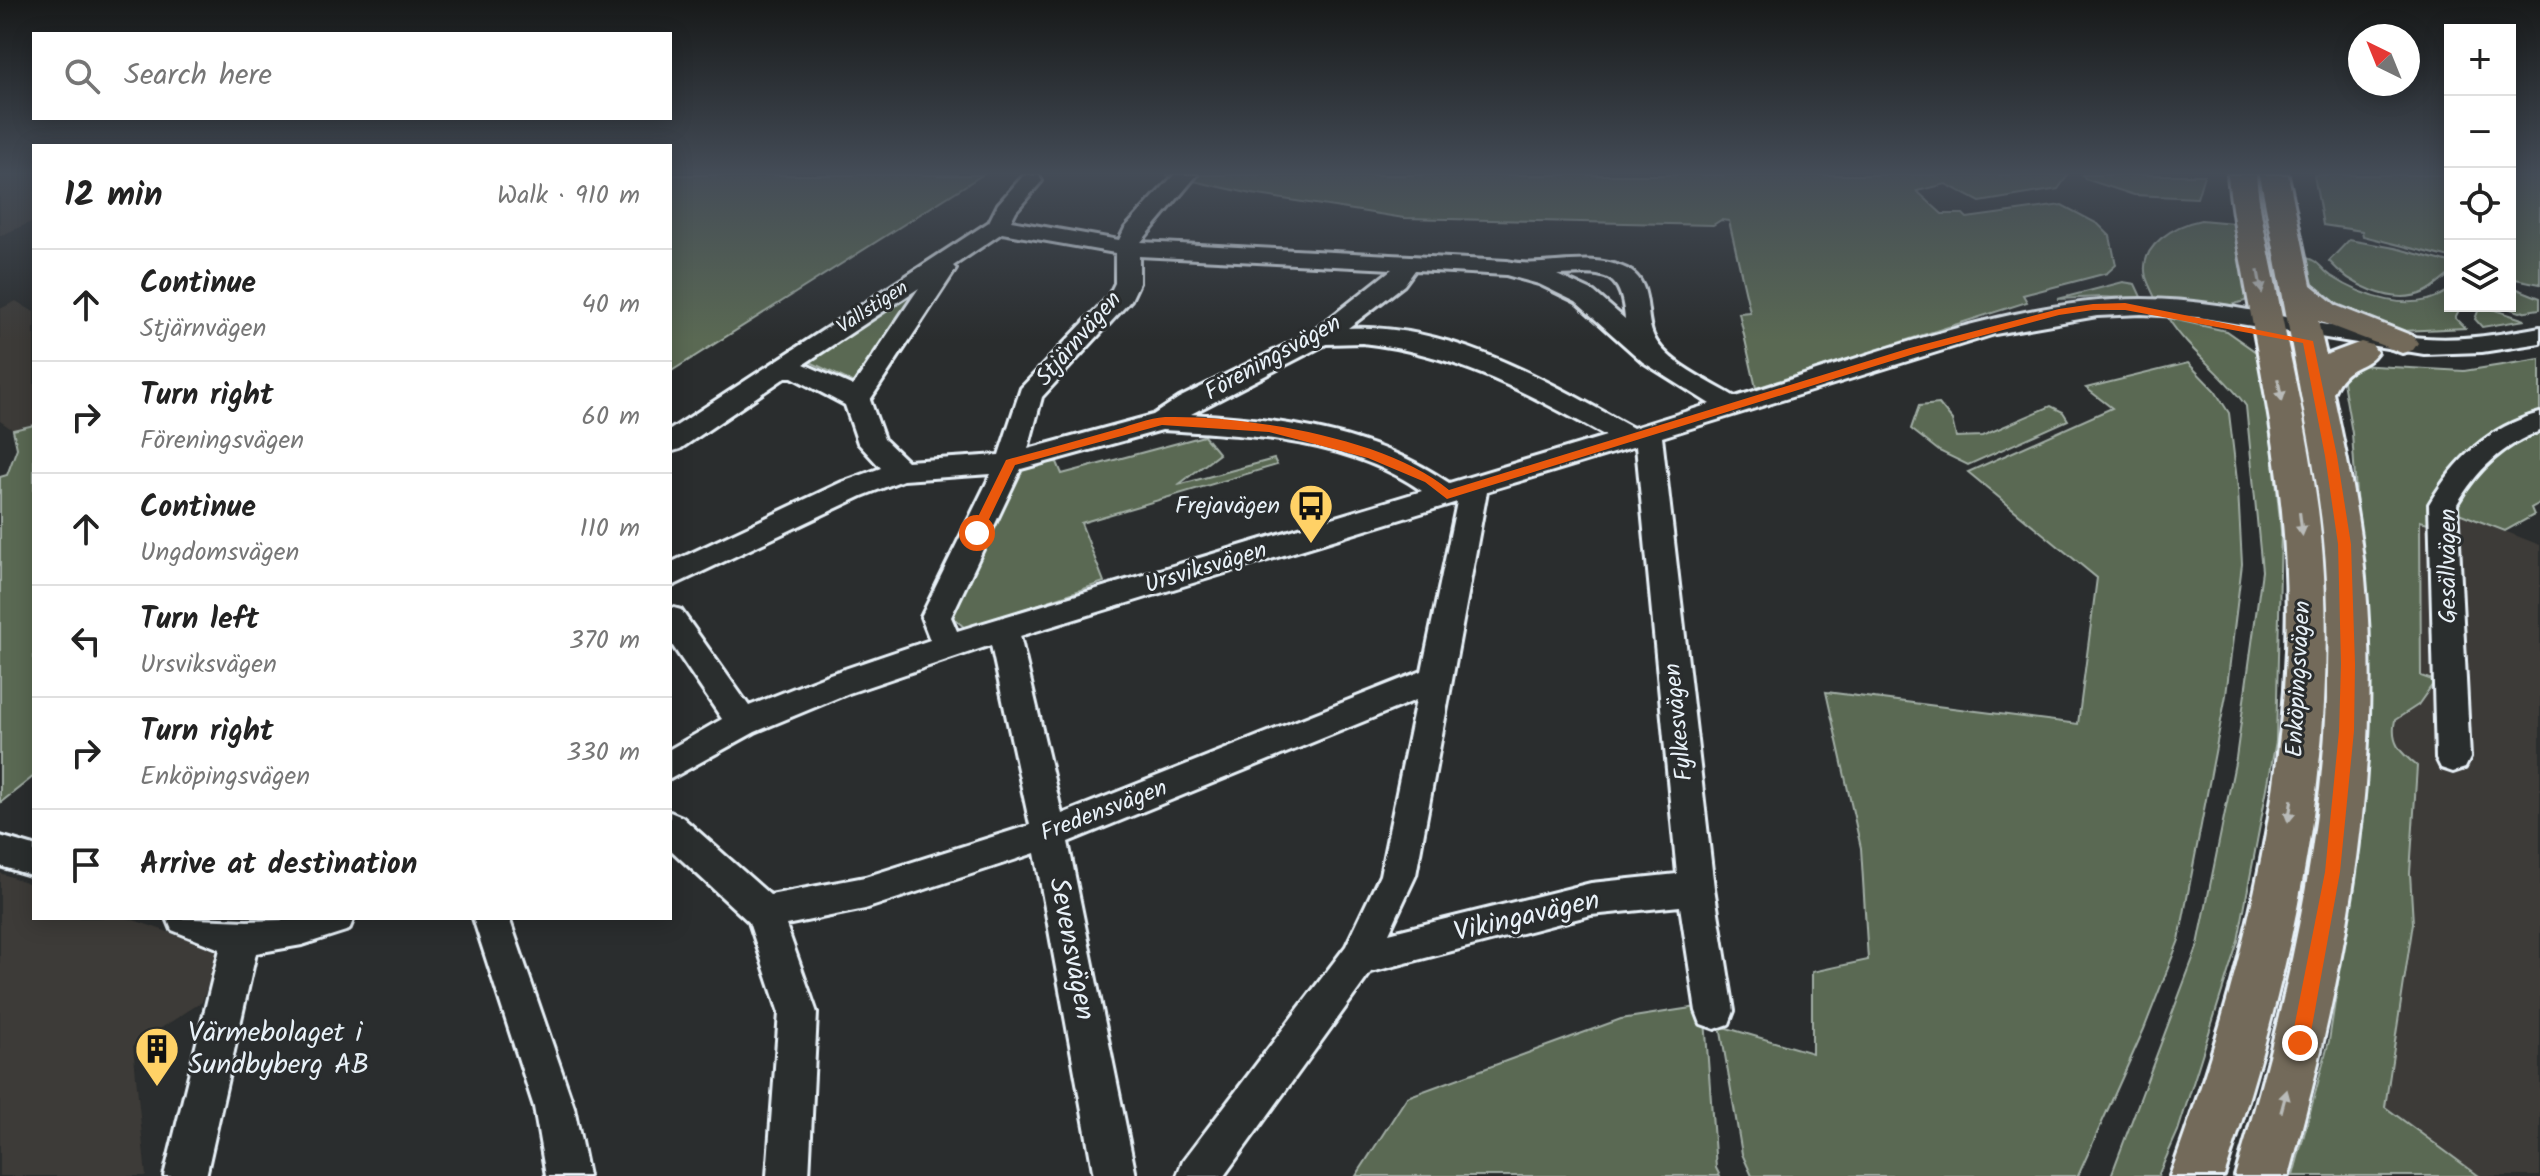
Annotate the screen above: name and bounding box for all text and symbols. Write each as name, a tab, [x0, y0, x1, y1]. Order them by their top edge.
north arrow	[2348, 24, 2420, 96]
map controls	[2444, 24, 2516, 312]
button: +	[2444, 24, 2516, 96]
search box	[32, 32, 672, 120]
text: Search here	[124, 52, 272, 100]
icon: search	[60, 54, 104, 98]
button: −	[2444, 96, 2516, 168]
button: locate	[2444, 168, 2516, 240]
text: 12 min	[64, 169, 163, 223]
text: Walk · 910 m	[497, 175, 640, 217]
button: layers	[2444, 240, 2516, 312]
text: Continue	[140, 260, 256, 308]
one-way arrow	[2254, 270, 2266, 295]
street label: Vallstigen	[831, 273, 915, 343]
street label: Stjärnvägen	[1026, 282, 1132, 396]
icon: ahead	[64, 283, 108, 327]
text: 40 m	[582, 284, 640, 326]
street label: Föreningsvägen	[1197, 304, 1349, 412]
text: Stjärnvägen	[140, 308, 266, 350]
text: Turn right	[140, 372, 273, 420]
one-way arrow	[2275, 378, 2287, 403]
icon: right	[64, 395, 108, 439]
text: 60 m	[581, 396, 640, 438]
text: Föreningsvägen	[140, 420, 304, 462]
bus stop icon: Frejavägen	[1287, 482, 1335, 545]
text: Continue	[140, 484, 256, 532]
place label: Frejavägen	[1175, 487, 1280, 526]
icon: ahead	[64, 507, 108, 551]
text: 110 m	[580, 508, 640, 550]
street label: Gesällvägen	[2429, 508, 2468, 624]
one-way arrow	[2294, 512, 2307, 537]
route start	[959, 515, 995, 551]
street label: Ursviksvägen	[1140, 531, 1272, 605]
text: Ungdomsvägen	[140, 532, 299, 574]
text: Turn left	[140, 596, 259, 644]
street label: Enköpingsvägen	[2275, 600, 2323, 758]
icon: left	[64, 619, 108, 663]
text: 370 m	[569, 620, 640, 662]
text: Ursviksvägen	[140, 644, 277, 686]
street label: Fylkesvägen	[1653, 661, 1705, 783]
text: Turn right	[140, 708, 273, 756]
icon: right	[64, 731, 108, 775]
text: 330 m	[566, 732, 640, 774]
text: Enköpingsvägen	[140, 756, 310, 798]
street label: Fredensvägen	[1035, 769, 1173, 853]
one-way arrow	[2283, 799, 2295, 824]
text: Arrive at destination	[140, 841, 417, 889]
icon: arrive	[64, 843, 108, 887]
street label: Sevensvägen	[1035, 874, 1107, 1024]
street label: Vikingavägen	[1450, 878, 1604, 956]
place label: Värmebolaget i Sundbyberg AB	[188, 1011, 369, 1088]
building icon: Värmebolaget i Sundbyberg AB	[133, 1025, 181, 1088]
route end	[2282, 1025, 2318, 1061]
one-way arrow	[2279, 1089, 2291, 1114]

